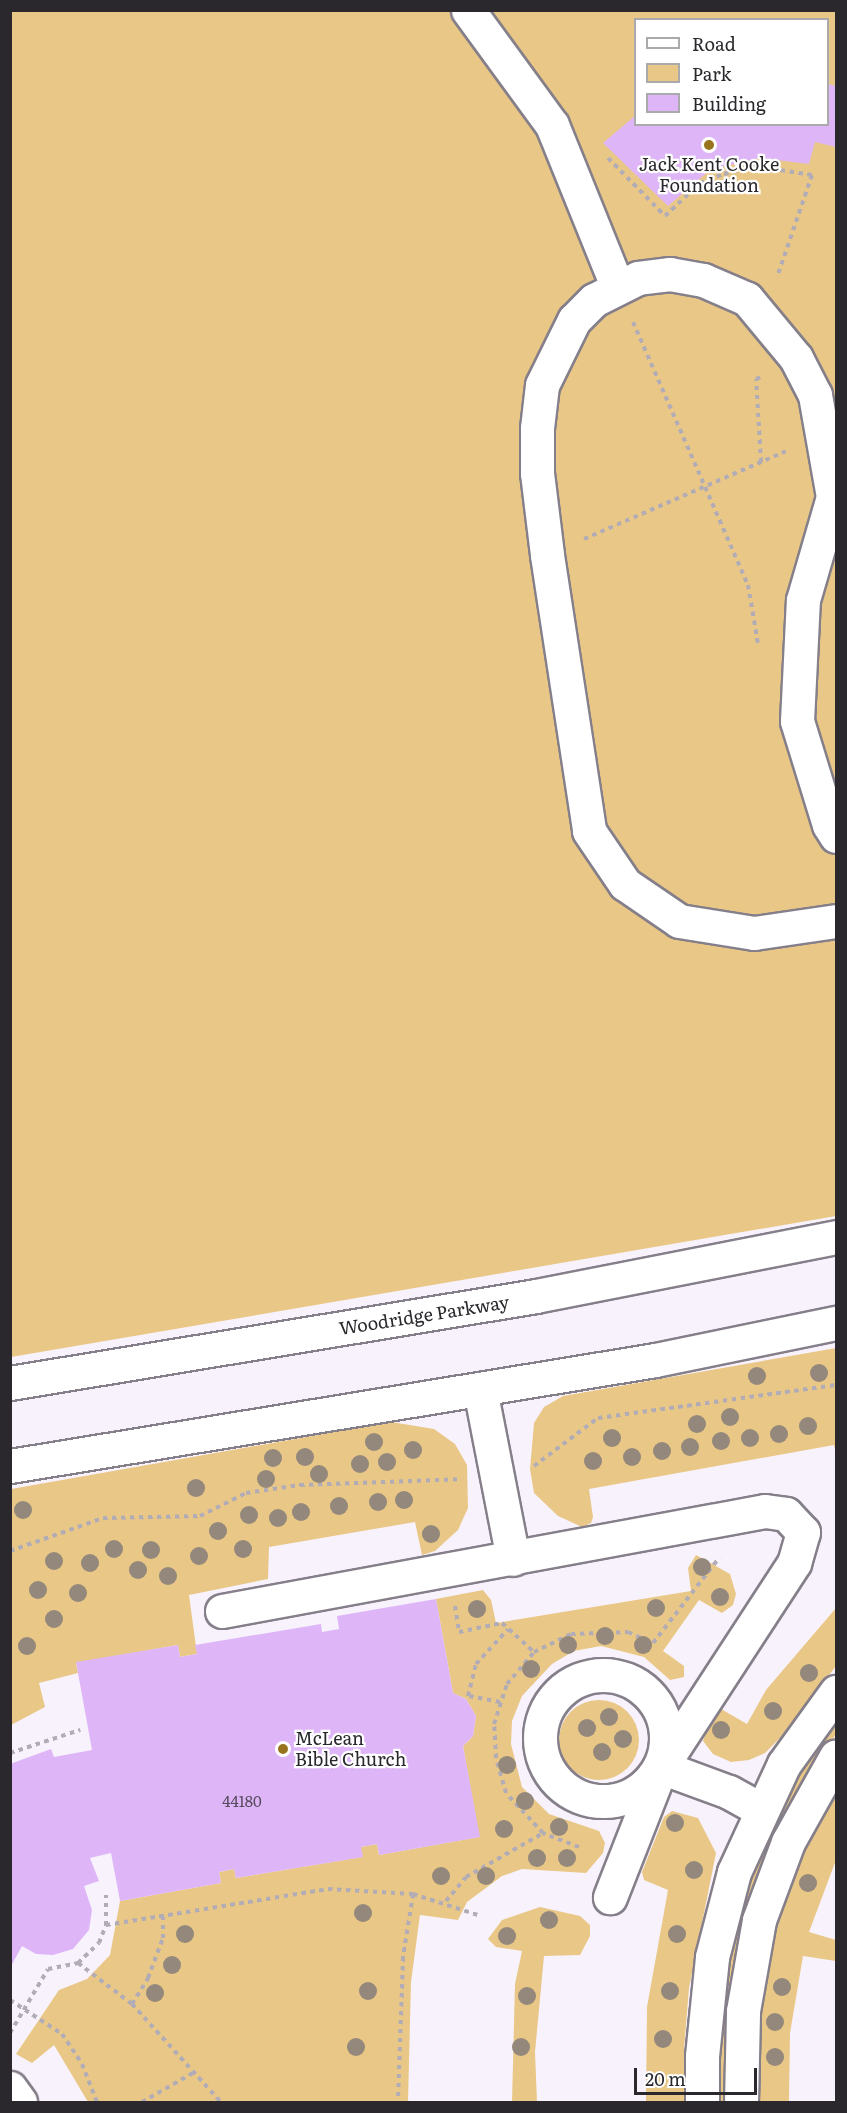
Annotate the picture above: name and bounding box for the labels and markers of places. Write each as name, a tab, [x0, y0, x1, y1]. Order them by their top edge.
marker: Jack Kent Cooke Foundation	[702, 138, 716, 152]
place label: Jack Kent Cooke Foundation	[639, 154, 779, 196]
place label: McLean Bible Church	[295, 1728, 406, 1770]
marker: McLean Bible Church	[276, 1742, 290, 1756]

